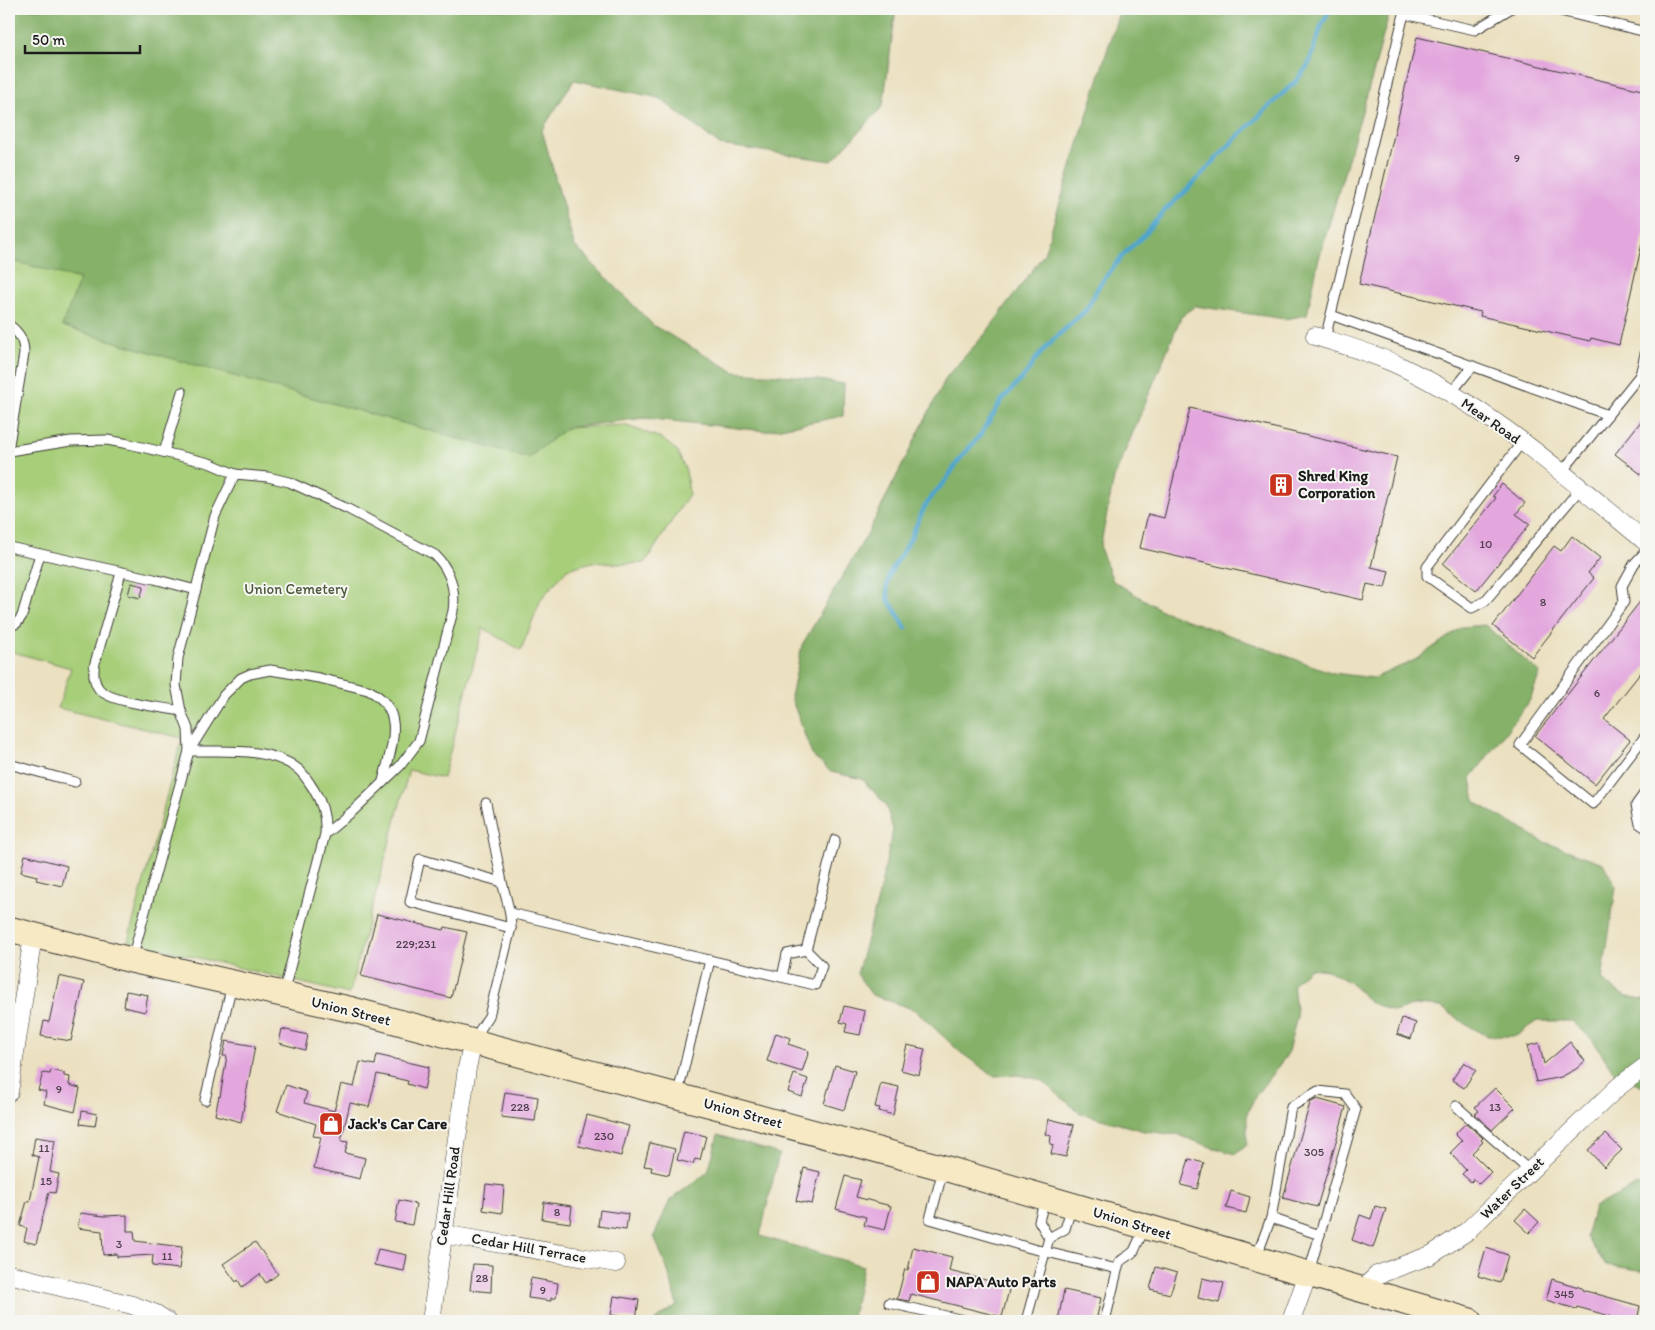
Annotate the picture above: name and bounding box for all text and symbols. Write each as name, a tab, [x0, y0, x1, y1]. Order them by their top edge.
scale bar	[25, 22, 140, 54]
text: 50 m	[32, 31, 65, 49]
house number: 9	[1514, 151, 1520, 165]
street label: Mear Road	[1458, 394, 1524, 448]
place label: Shred King Corporation	[1298, 467, 1376, 503]
building icon: Shred King Corporation	[1268, 472, 1294, 498]
house number: 10	[1480, 537, 1492, 551]
park label: Union Cemetery	[244, 580, 348, 598]
house number: 8	[1540, 595, 1547, 609]
house number: 6	[1594, 686, 1600, 700]
house number: 229;231	[396, 937, 437, 951]
street label: Union Street	[309, 992, 393, 1030]
house number: 9	[56, 1082, 62, 1096]
street label: Union Street	[701, 1094, 785, 1132]
house number: 228	[510, 1100, 530, 1114]
house number: 13	[1489, 1100, 1502, 1114]
shop icon: Jack's Car Care	[318, 1111, 344, 1137]
place label: Jack's Car Care	[347, 1115, 447, 1133]
house number: 230	[594, 1129, 614, 1143]
house number: 11	[38, 1141, 50, 1155]
street label: Cedar Hill Road	[432, 1145, 464, 1247]
house number: 305	[1304, 1145, 1324, 1159]
street label: Water Street	[1476, 1153, 1548, 1223]
house number: 15	[40, 1174, 52, 1188]
street label: Union Street	[1091, 1203, 1174, 1244]
house number: 8	[554, 1205, 561, 1219]
street label: Cedar Hill Terrace	[470, 1229, 588, 1267]
house number: 3	[116, 1237, 123, 1251]
house number: 11	[161, 1249, 173, 1263]
shop icon: NAPA Auto Parts	[915, 1269, 941, 1295]
house number: 28	[476, 1271, 489, 1285]
place label: NAPA Auto Parts	[946, 1273, 1056, 1291]
house number: 9	[540, 1283, 546, 1297]
house number: 345	[1554, 1287, 1574, 1301]

